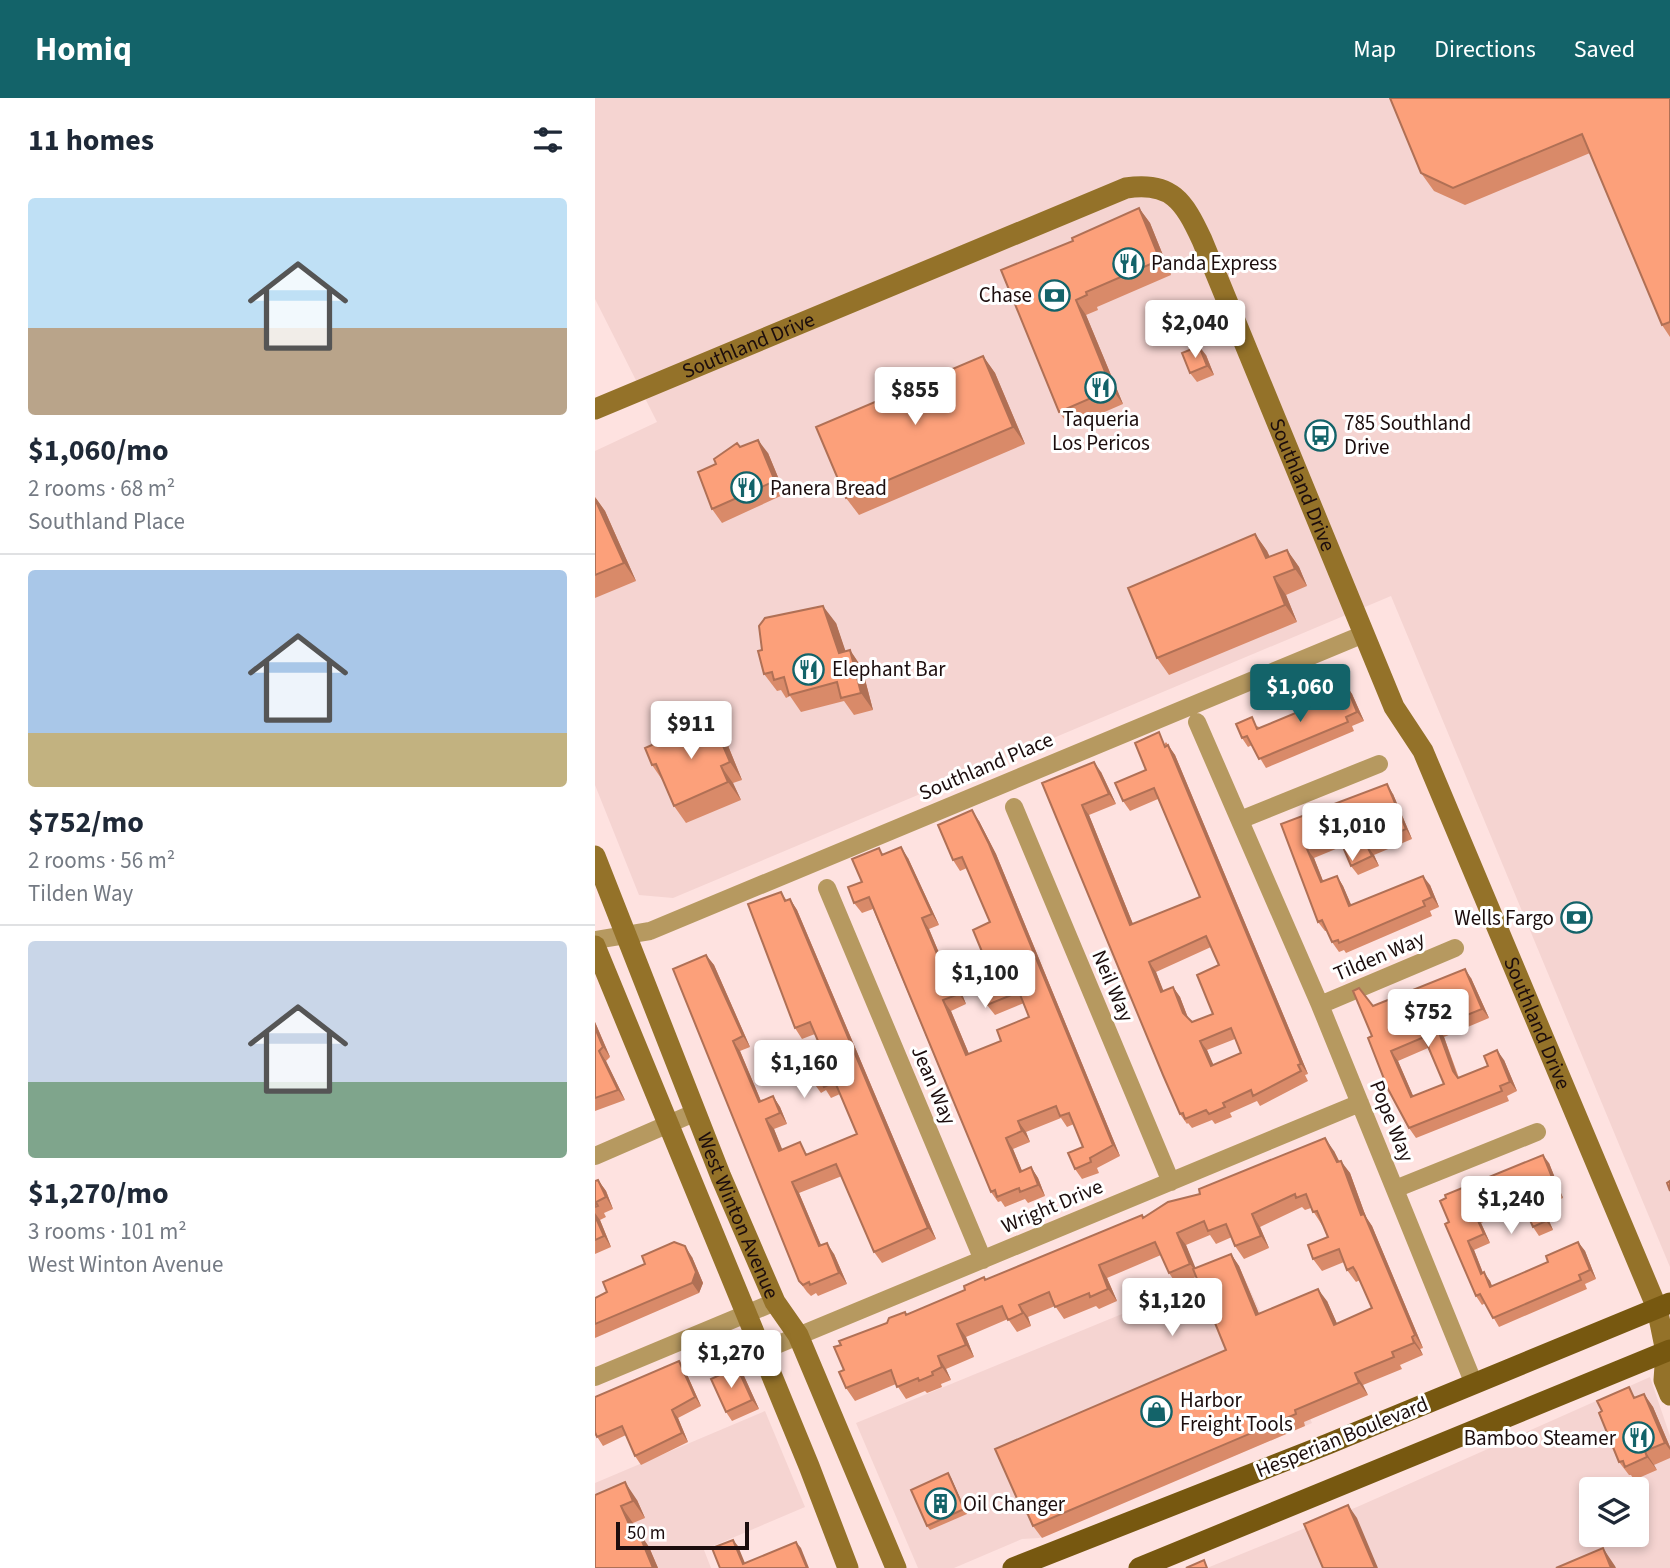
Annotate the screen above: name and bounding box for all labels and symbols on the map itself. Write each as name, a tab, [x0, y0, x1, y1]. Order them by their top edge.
restaurant icon: Panda Express	[1111, 246, 1145, 280]
place label: Panda Express	[1151, 248, 1277, 278]
bank icon: Chase	[1038, 278, 1072, 312]
place label: Chase	[979, 280, 1032, 310]
pin: $2,040	[1138, 300, 1252, 360]
street label: Southland Drive	[677, 304, 819, 386]
pin: $855	[874, 368, 956, 427]
restaurant icon: Taqueria Los Pericos	[1084, 370, 1118, 404]
place label: Taqueria Los Pericos	[1052, 404, 1150, 458]
place label: 785 Southland Drive	[1344, 408, 1471, 462]
street label: Southland Drive	[1262, 414, 1343, 556]
bus stop icon: 785 Southland Drive	[1304, 418, 1338, 452]
restaurant icon: Panera Bread	[730, 471, 764, 505]
place label: Panera Bread	[770, 473, 887, 503]
restaurant icon: Elephant Bar	[792, 652, 826, 686]
place label: Elephant Bar	[832, 654, 946, 684]
pin: $1,060	[1243, 664, 1357, 724]
pin: $911	[650, 702, 732, 761]
street label: Southland Place	[914, 724, 1058, 808]
pin: $1,010	[1295, 804, 1409, 863]
bank icon: Wells Fargo	[1560, 901, 1594, 935]
place label: Wells Fargo	[1454, 903, 1554, 933]
street label: Tilden Way	[1329, 923, 1429, 989]
street label: Neil Way	[1084, 945, 1142, 1027]
pin: $1,100	[928, 950, 1042, 1010]
street label: Southland Drive	[1496, 952, 1578, 1094]
pin: $752	[1387, 990, 1469, 1049]
pin: $1,160	[747, 1040, 861, 1100]
street label: Jean Way	[904, 1041, 964, 1129]
street label: Pope Way	[1362, 1076, 1422, 1166]
street label: West Winton Avenue	[690, 1128, 787, 1304]
street label: Wright Drive	[997, 1171, 1107, 1241]
pin: $1,240	[1454, 1176, 1568, 1236]
pin: $1,120	[1115, 1278, 1229, 1338]
pin: $1,270	[674, 1330, 788, 1390]
place label: Harbor Freight Tools	[1180, 1385, 1293, 1439]
street label: Hesperian Boulevard	[1251, 1389, 1433, 1485]
shop icon: Harbor Freight Tools	[1140, 1395, 1174, 1429]
restaurant icon: Bamboo Steamer	[1622, 1421, 1656, 1455]
place label: Bamboo Steamer	[1464, 1423, 1617, 1453]
building icon: Oil Changer	[923, 1487, 957, 1521]
place label: Oil Changer	[963, 1489, 1066, 1519]
scale bar	[616, 1519, 749, 1551]

